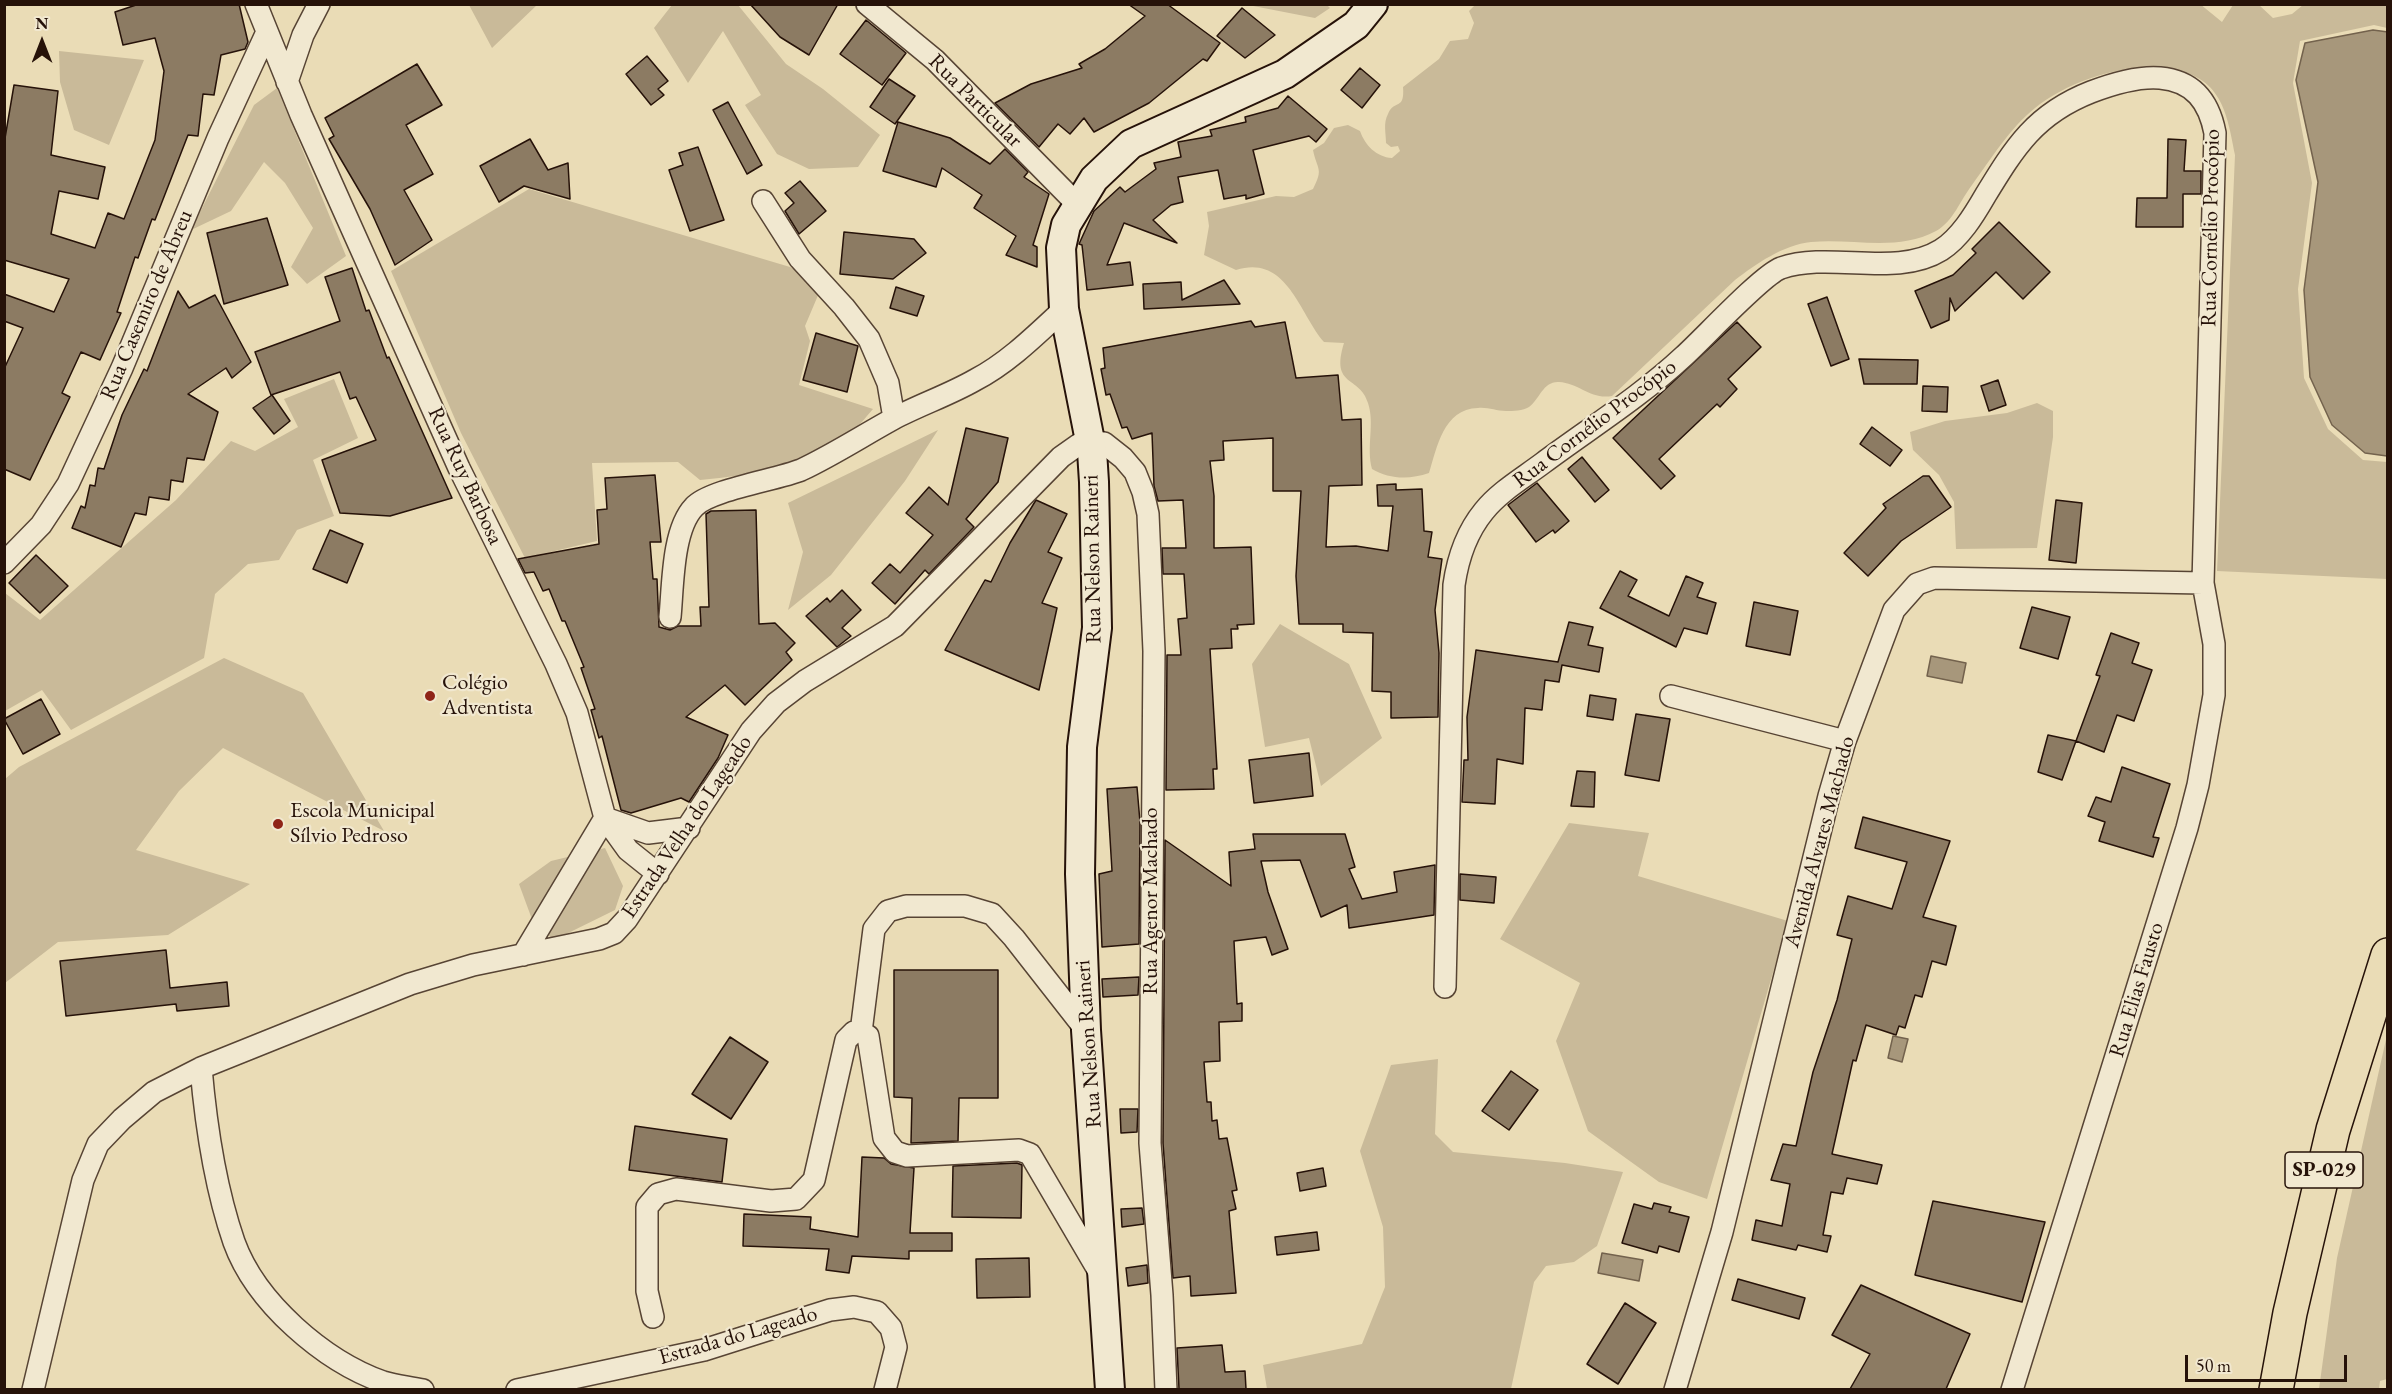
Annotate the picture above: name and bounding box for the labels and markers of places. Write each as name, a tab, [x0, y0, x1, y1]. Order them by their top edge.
place label: Colégio Adventista	[442, 670, 533, 722]
marker: Colégio Adventista	[423, 689, 437, 703]
place label: Escola Municipal Sílvio Pedroso	[290, 798, 435, 849]
marker: Escola Municipal Sílvio Pedroso	[271, 817, 285, 831]

